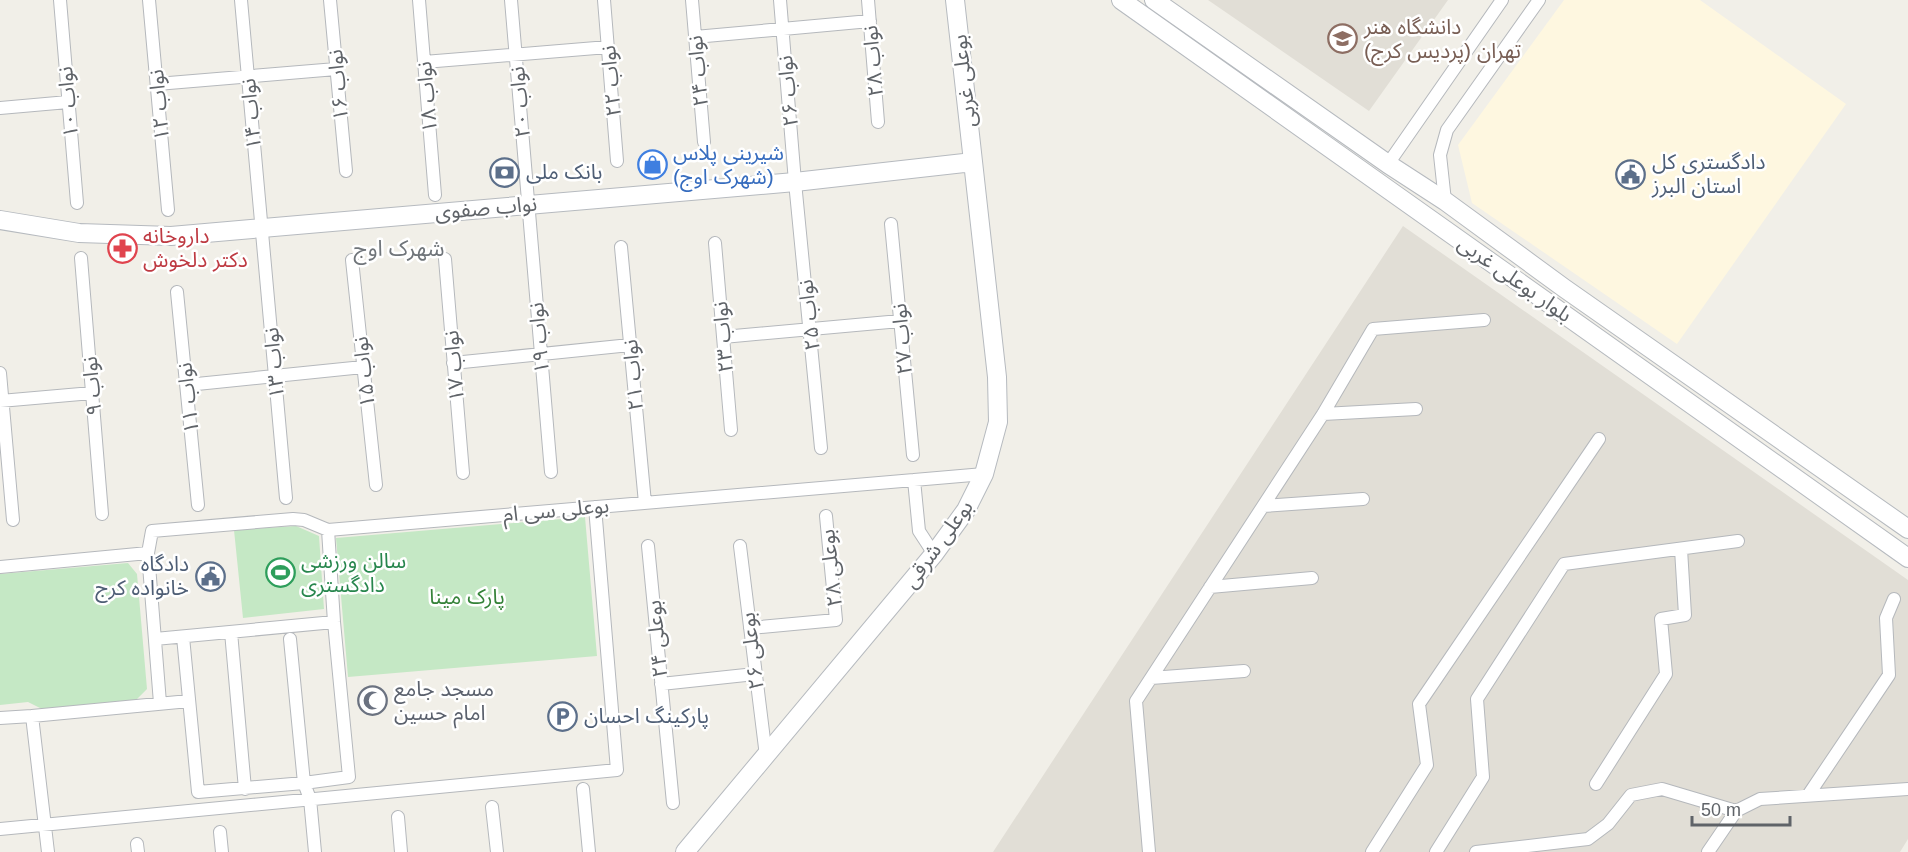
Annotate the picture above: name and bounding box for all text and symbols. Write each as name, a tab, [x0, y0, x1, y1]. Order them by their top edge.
place label: دانشگاه هنر تهران (پردیس کرج)	[1363, 15, 1521, 66]
school or university icon: دانشگاه هنر تهران (پردیس کرج)	[1327, 23, 1359, 55]
street label: نواب ۲۸	[858, 24, 888, 98]
street label: بوعلی غربی	[947, 33, 981, 129]
street label: نواب ۲۴	[683, 34, 713, 108]
street label: نواب ۲۲	[596, 44, 626, 118]
street label: نواب ۱۶	[323, 48, 353, 122]
street label: نواب ۲۶	[773, 54, 803, 128]
street label: نواب ۱۸	[412, 60, 442, 134]
street label: نواب ۱۰	[53, 65, 83, 139]
street label: نواب ۲۰	[505, 65, 535, 139]
street label: نواب ۱۲	[144, 68, 174, 142]
street label: نواب ۱۴	[236, 77, 266, 151]
place label: شیرینی پلاس (شهرک اوج)	[673, 141, 784, 192]
shop icon: شیرینی پلاس (شهرک اوج)	[636, 149, 668, 181]
place label: دادگستری کل استان البرز	[1651, 150, 1765, 198]
bank icon: بانک ملی	[489, 156, 521, 188]
public building icon: دادگستری کل استان البرز	[1615, 158, 1647, 190]
place label: بانک ملی	[526, 160, 603, 184]
street label: نواب صفوی	[434, 192, 538, 224]
place label: داروخانه دکتر دلخوش	[143, 224, 248, 272]
street label: بلوار بوعلی غربی	[1453, 231, 1577, 327]
pharmacy icon: داروخانه دکتر دلخوش	[106, 232, 138, 264]
district label: شهرک اوج	[354, 236, 444, 265]
street label: نواب ۲۵	[793, 278, 825, 352]
street label: نواب ۲۳	[708, 300, 738, 374]
street label: نواب ۱۹	[524, 301, 554, 375]
street label: نواب ۲۷	[887, 302, 917, 376]
street label: نواب ۱۳	[259, 326, 289, 400]
street label: نواب ۱۷	[439, 329, 469, 403]
street label: نواب ۱۵	[348, 335, 380, 409]
street label: نواب ۲۱	[618, 338, 648, 412]
street label: نواب ۹	[77, 355, 107, 417]
street label: نواب ۱۱	[172, 361, 204, 435]
street label: بوعلی سی ام	[502, 493, 611, 531]
street label: بوعلی شرقی	[898, 495, 978, 593]
street label: بوعلی ۲۸	[815, 528, 847, 608]
place label: سالن ورزشی دادگستری	[301, 549, 406, 597]
place label: دادگاه خانواده کرج	[95, 552, 189, 603]
sports icon: سالن ورزشی دادگستری	[264, 557, 296, 589]
public building icon: دادگاه خانواده کرج	[194, 560, 226, 592]
park label: پارک مینا	[429, 585, 505, 610]
street label: بوعلی ۲۴	[642, 599, 672, 679]
street label: بوعلی ۲۶	[735, 611, 769, 691]
place label: مسجد جامع امام حسین	[394, 677, 494, 729]
mosque icon: مسجد جامع امام حسین	[357, 685, 389, 717]
parking icon: پارکینگ احسان	[547, 700, 579, 732]
place label: پارکینگ احسان	[584, 704, 709, 729]
scale bar	[1692, 789, 1790, 827]
text: 50 m	[1701, 800, 1741, 820]

